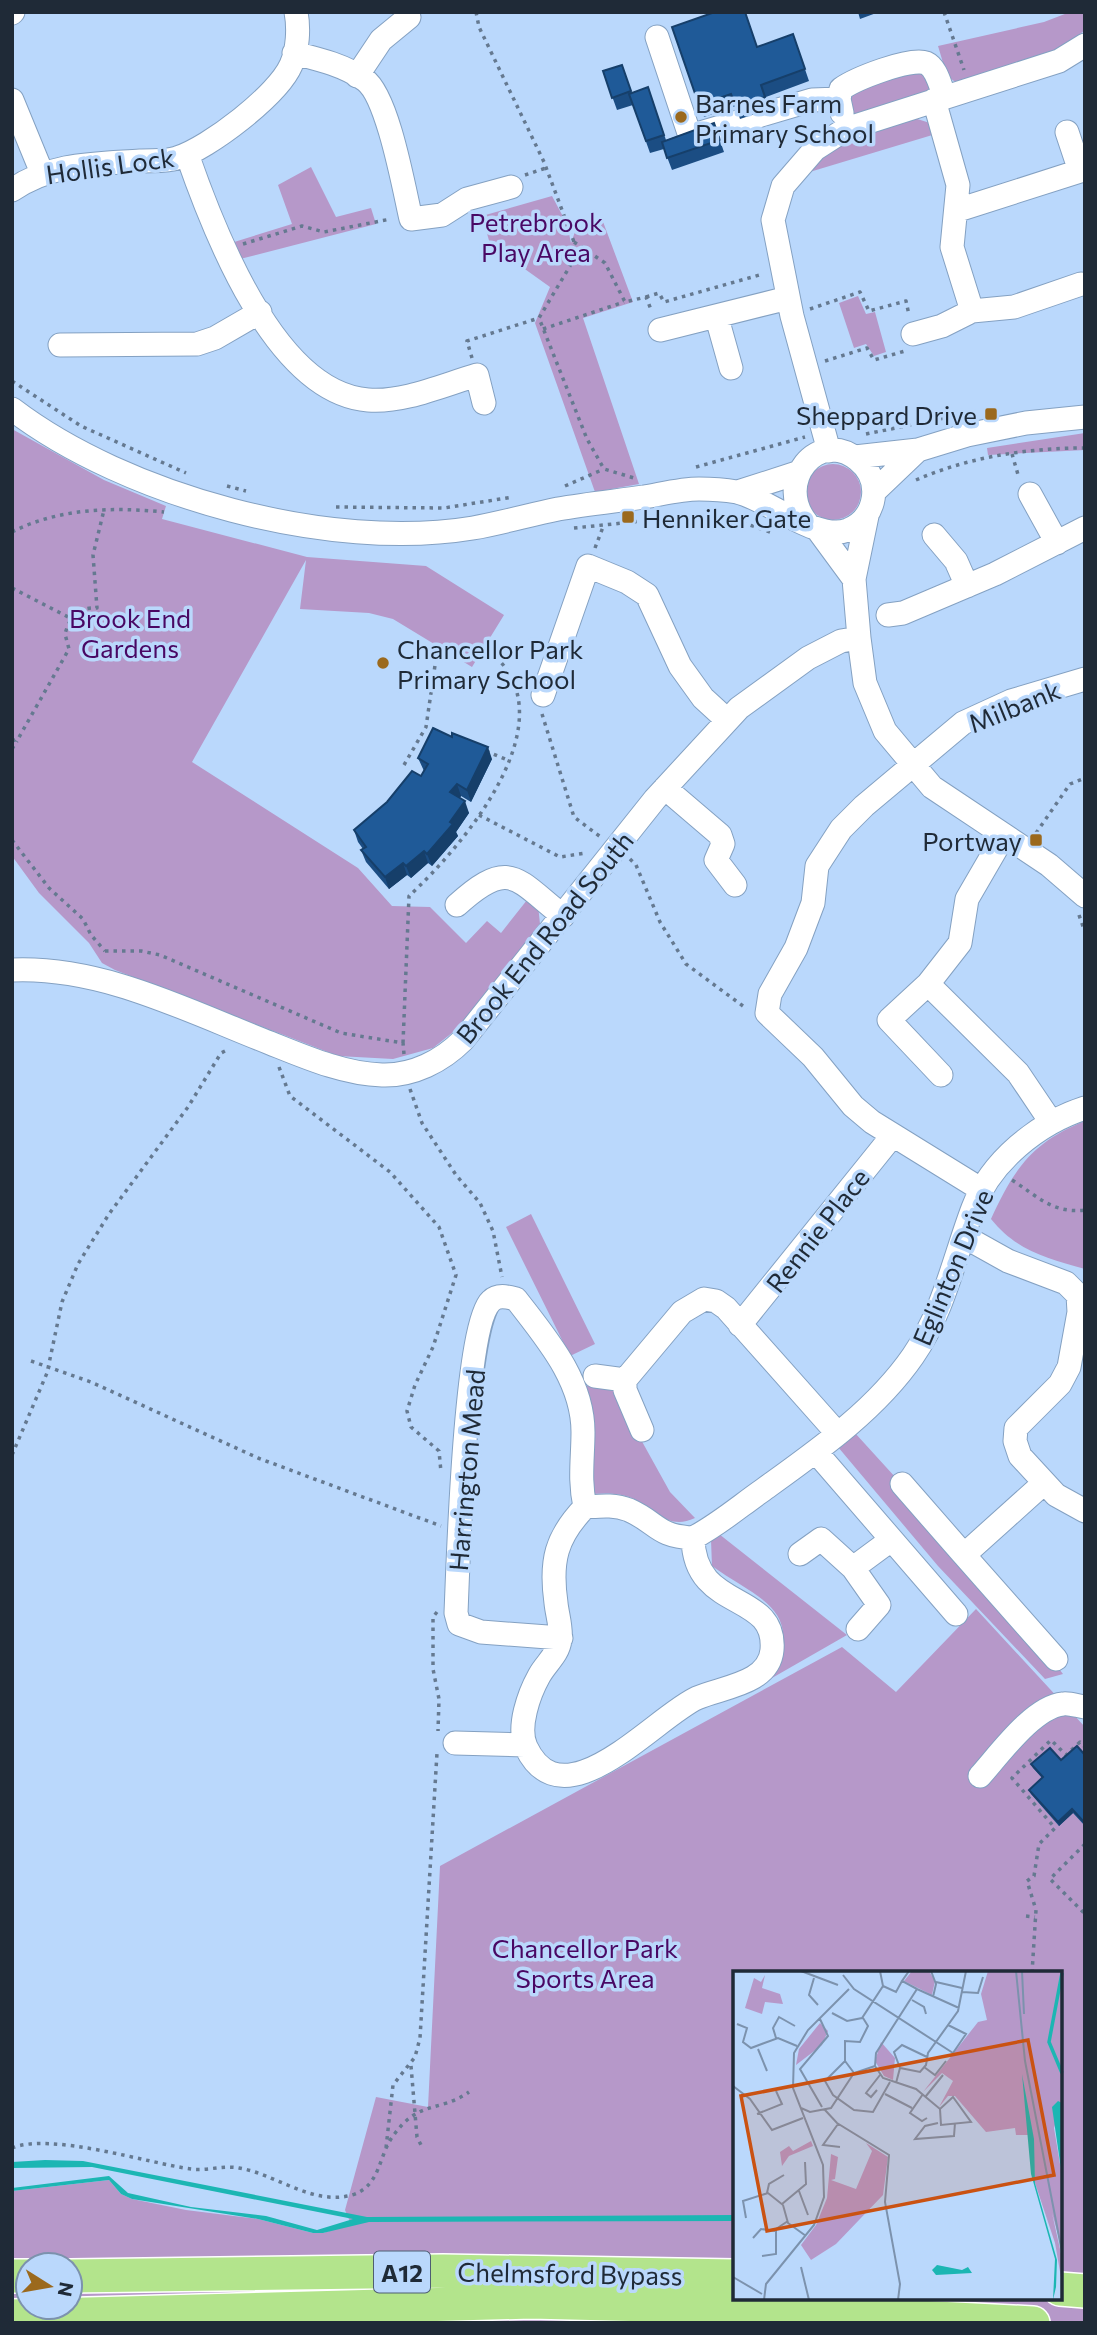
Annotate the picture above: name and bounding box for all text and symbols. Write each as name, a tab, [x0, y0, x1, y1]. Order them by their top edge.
place label: Barnes Farm Primary School	[695, 87, 874, 148]
marker: Barnes Farm Primary School	[673, 109, 689, 125]
street label: Hollis Lock	[44, 141, 176, 189]
park label: Petrebrook Play Area	[469, 206, 603, 267]
place label: Sheppard Drive	[796, 399, 977, 430]
marker: Sheppard Drive	[983, 406, 999, 422]
place label: Henniker Gate	[642, 502, 811, 533]
marker: Henniker Gate	[620, 509, 636, 525]
park label: Brook End Gardens	[69, 602, 191, 663]
place label: Chancellor Park Primary School	[397, 633, 583, 694]
marker: Chancellor Park Primary School	[375, 655, 391, 671]
street label: Milbank	[964, 674, 1064, 738]
street label: Brook End Road South	[449, 825, 639, 1049]
place label: Portway	[922, 825, 1022, 856]
marker: Portway	[1028, 832, 1044, 848]
street label: Rennie Place	[759, 1162, 875, 1298]
street label: Eglinton Drive	[905, 1184, 999, 1350]
street label: Harrington Mead	[442, 1368, 490, 1572]
park label: Chancellor Park Sports Area	[492, 1932, 678, 1993]
inset map	[733, 1971, 1062, 2300]
north arrow	[14, 2251, 84, 2321]
road number: A12	[374, 2252, 430, 2292]
street label: Chelmsford Bypass	[457, 2256, 683, 2290]
text: N	[54, 2280, 79, 2299]

